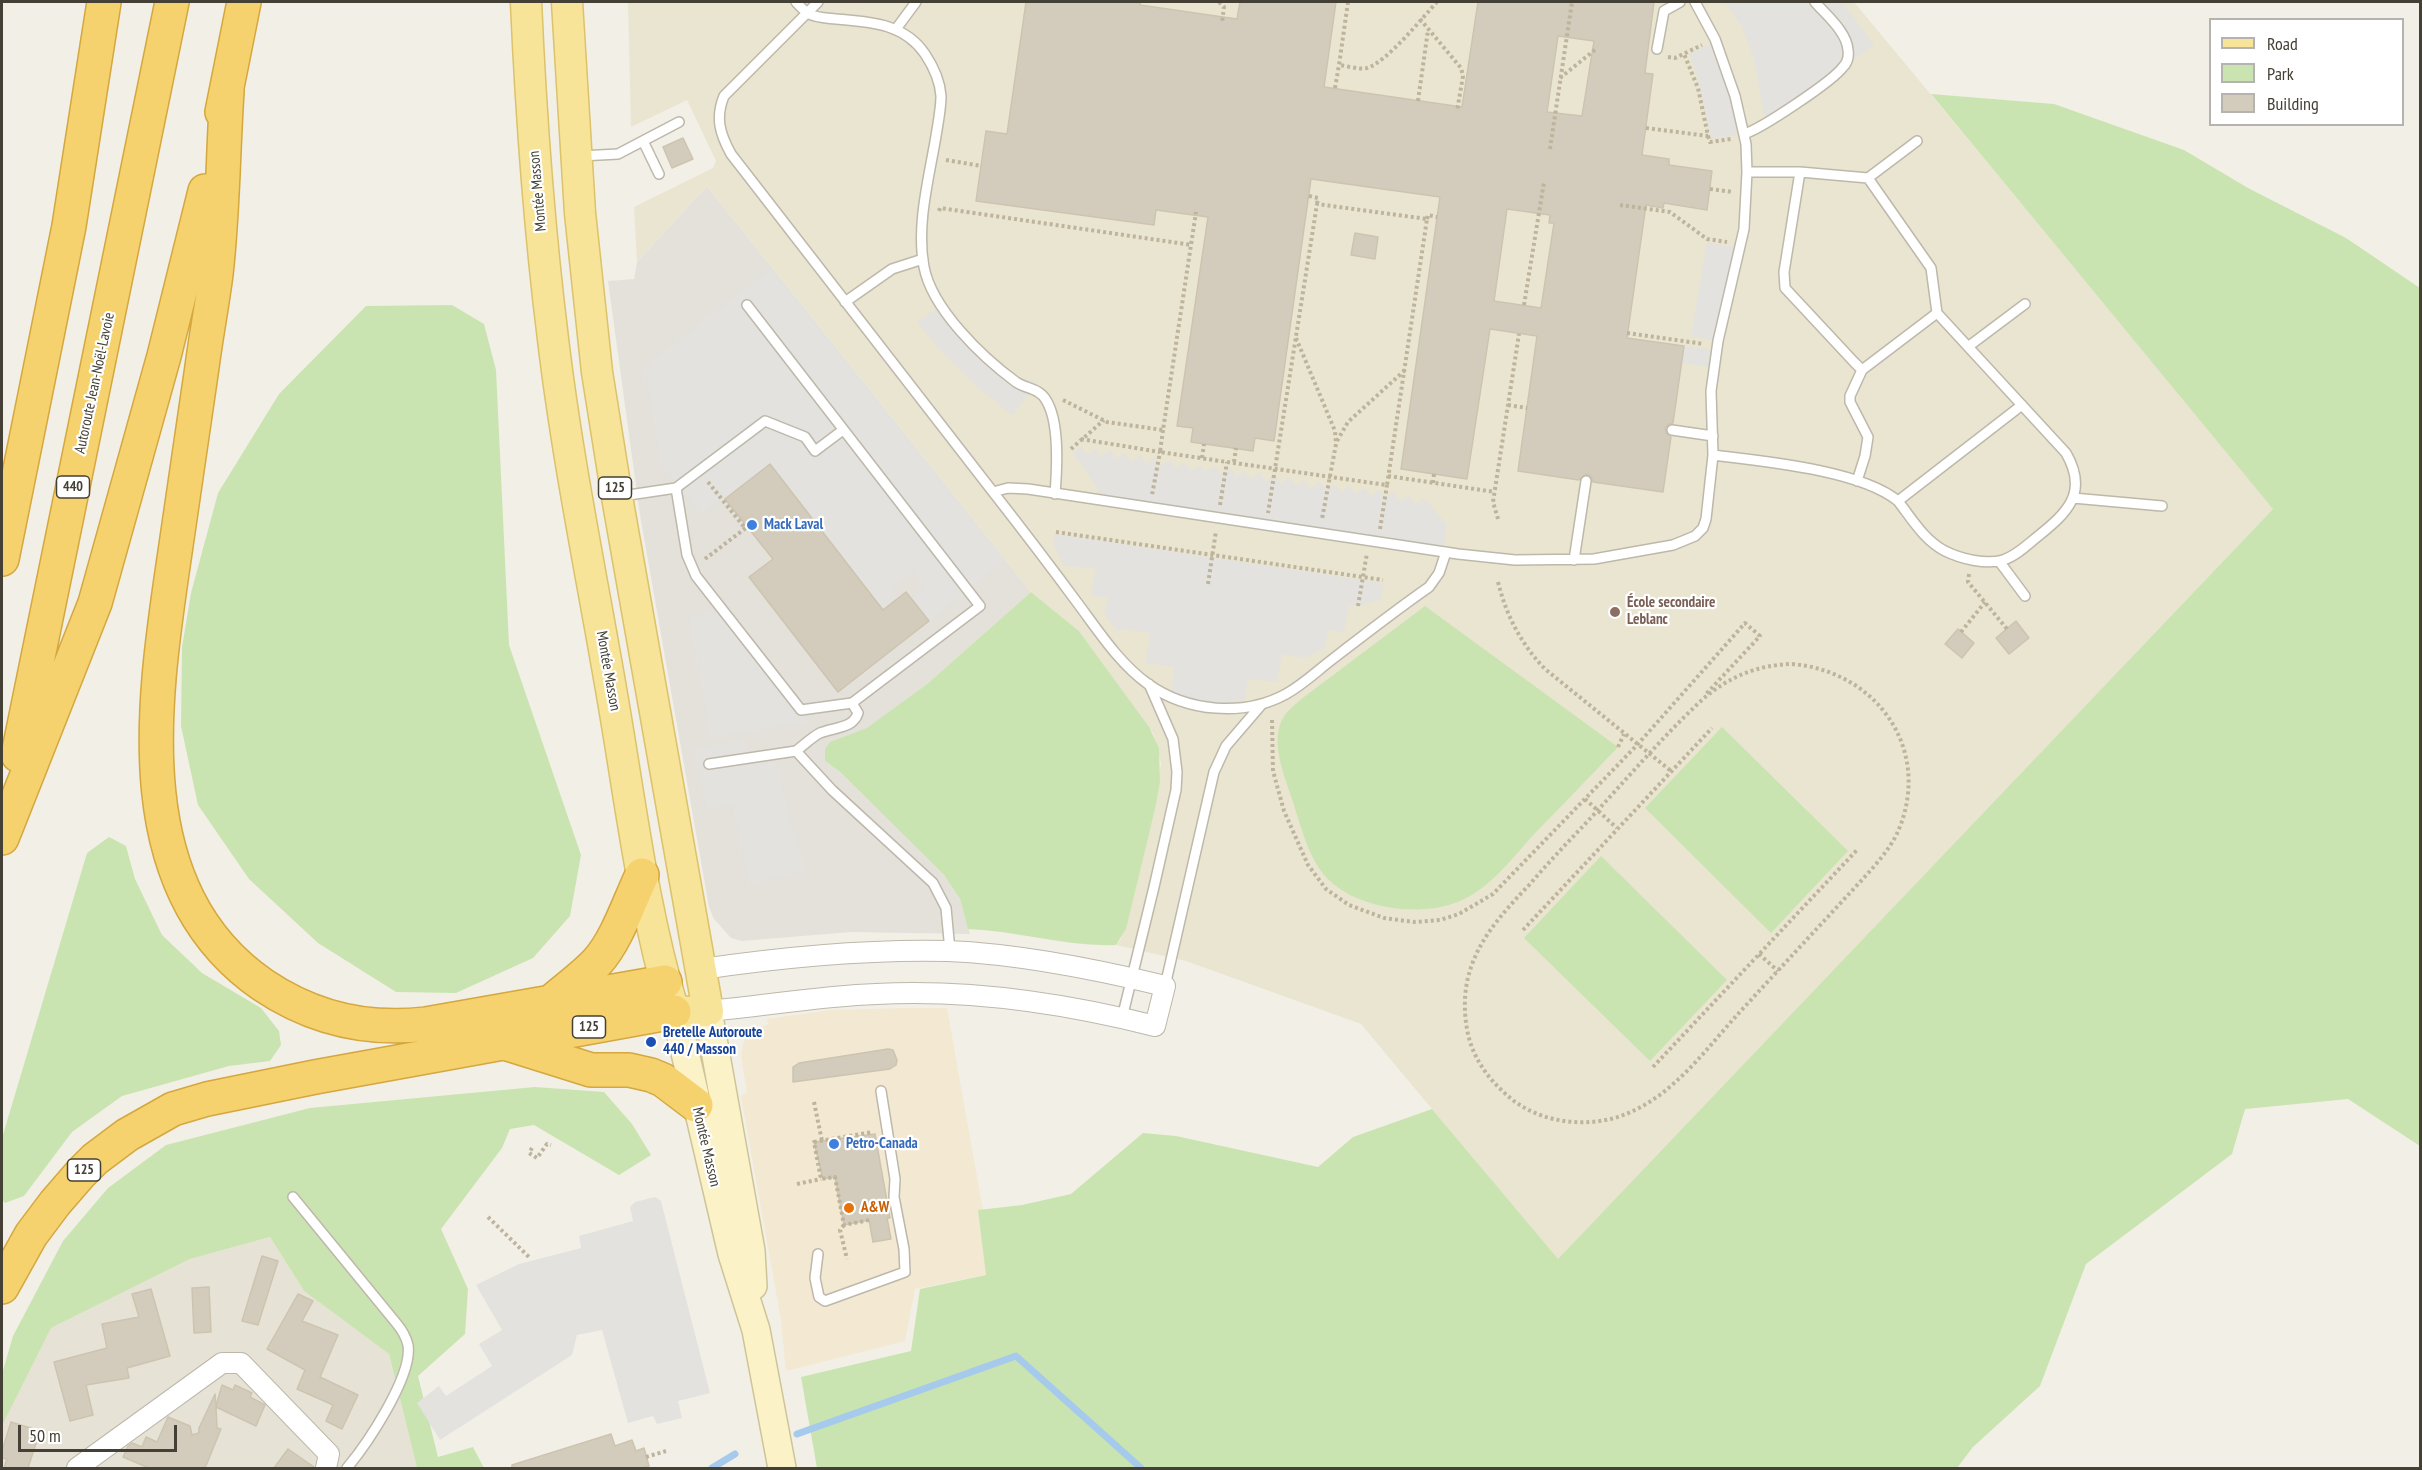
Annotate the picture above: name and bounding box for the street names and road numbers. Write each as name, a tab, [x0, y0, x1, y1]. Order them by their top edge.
street label: Montée Masson	[526, 150, 550, 232]
street label: Autoroute Jean-Noël-Lavoie	[71, 311, 119, 455]
road number: 440	[56, 476, 90, 498]
road number: 125	[598, 477, 632, 499]
street label: Montée Masson	[592, 630, 624, 712]
road number: 125	[572, 1016, 606, 1038]
street label: Montée Masson	[688, 1106, 724, 1188]
road number: 125	[68, 1159, 100, 1181]

